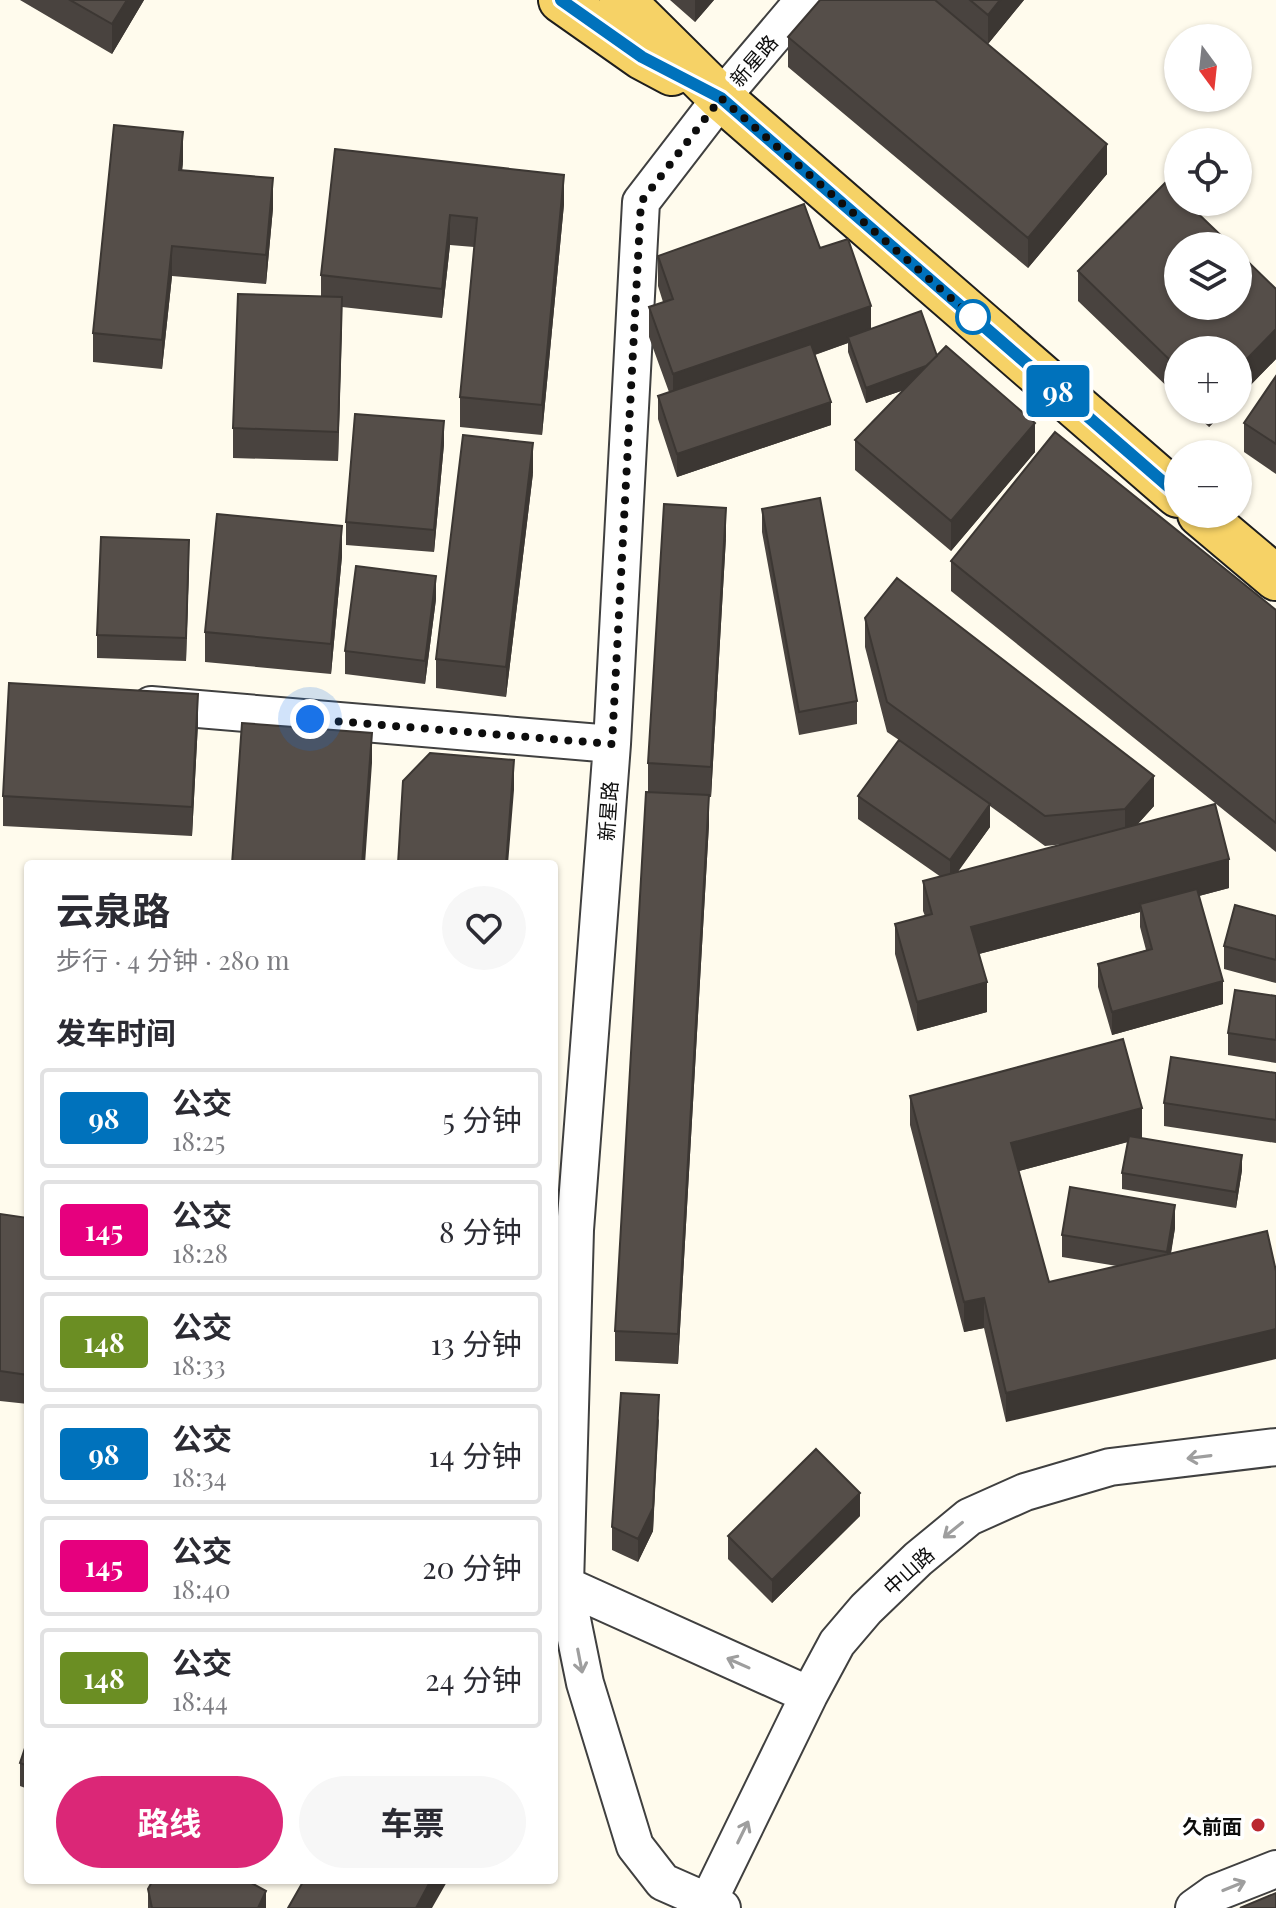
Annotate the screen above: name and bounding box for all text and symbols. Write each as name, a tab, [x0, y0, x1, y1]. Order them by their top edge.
north arrow	[1164, 24, 1252, 112]
map controls	[1164, 24, 1252, 528]
street label: 新星路	[723, 29, 783, 91]
button: locate	[1164, 128, 1252, 216]
button: layers	[1164, 232, 1252, 320]
unlabelled marker	[956, 300, 990, 334]
button: +	[1164, 336, 1252, 424]
line badge: 98	[1022, 365, 1094, 417]
text: 98	[1042, 372, 1074, 409]
button: −	[1164, 440, 1252, 528]
your location	[290, 699, 330, 739]
street label: 新星路	[591, 780, 623, 842]
text: 云泉路	[56, 884, 170, 935]
button: heart	[442, 886, 526, 970]
text: 步行 · 4 分钟 · 280 m	[56, 942, 290, 977]
text: 发车时间	[56, 1012, 176, 1052]
text: 公交	[172, 1082, 232, 1122]
text: 98	[88, 1099, 120, 1136]
text: 5 分钟	[443, 1099, 522, 1139]
text: 18:25	[172, 1123, 225, 1158]
text: 公交	[172, 1194, 232, 1234]
text: 145	[85, 1211, 123, 1248]
text: 8 分钟	[439, 1211, 522, 1251]
text: 18:28	[172, 1235, 228, 1270]
text: 公交	[172, 1306, 232, 1346]
text: 148	[83, 1323, 125, 1360]
text: 13 分钟	[430, 1323, 522, 1363]
text: 18:33	[172, 1347, 226, 1382]
text: 公交	[172, 1418, 232, 1458]
text: 98	[88, 1435, 120, 1472]
text: 14 分钟	[429, 1435, 522, 1475]
one-way arrow	[1186, 1449, 1212, 1464]
text: 18:34	[172, 1459, 227, 1494]
one-way arrow	[943, 1522, 964, 1539]
text: 公交	[172, 1530, 232, 1570]
street label: 中山路	[877, 1540, 939, 1600]
text: 145	[85, 1547, 123, 1584]
text: 20 分钟	[422, 1547, 522, 1587]
text: 18:40	[172, 1571, 231, 1606]
text: 公交	[172, 1642, 232, 1682]
one-way arrow	[574, 1648, 589, 1673]
one-way arrow	[726, 1654, 751, 1669]
text: 148	[83, 1659, 125, 1696]
text: 24 分钟	[425, 1659, 522, 1699]
text: 18:44	[172, 1683, 228, 1718]
button: 路线	[56, 1776, 283, 1868]
button: 车票	[299, 1776, 526, 1868]
place label: 久前面	[1182, 1812, 1242, 1839]
marker: 久前面	[1249, 1816, 1267, 1834]
one-way arrow	[735, 1820, 751, 1844]
one-way arrow	[1221, 1878, 1246, 1892]

